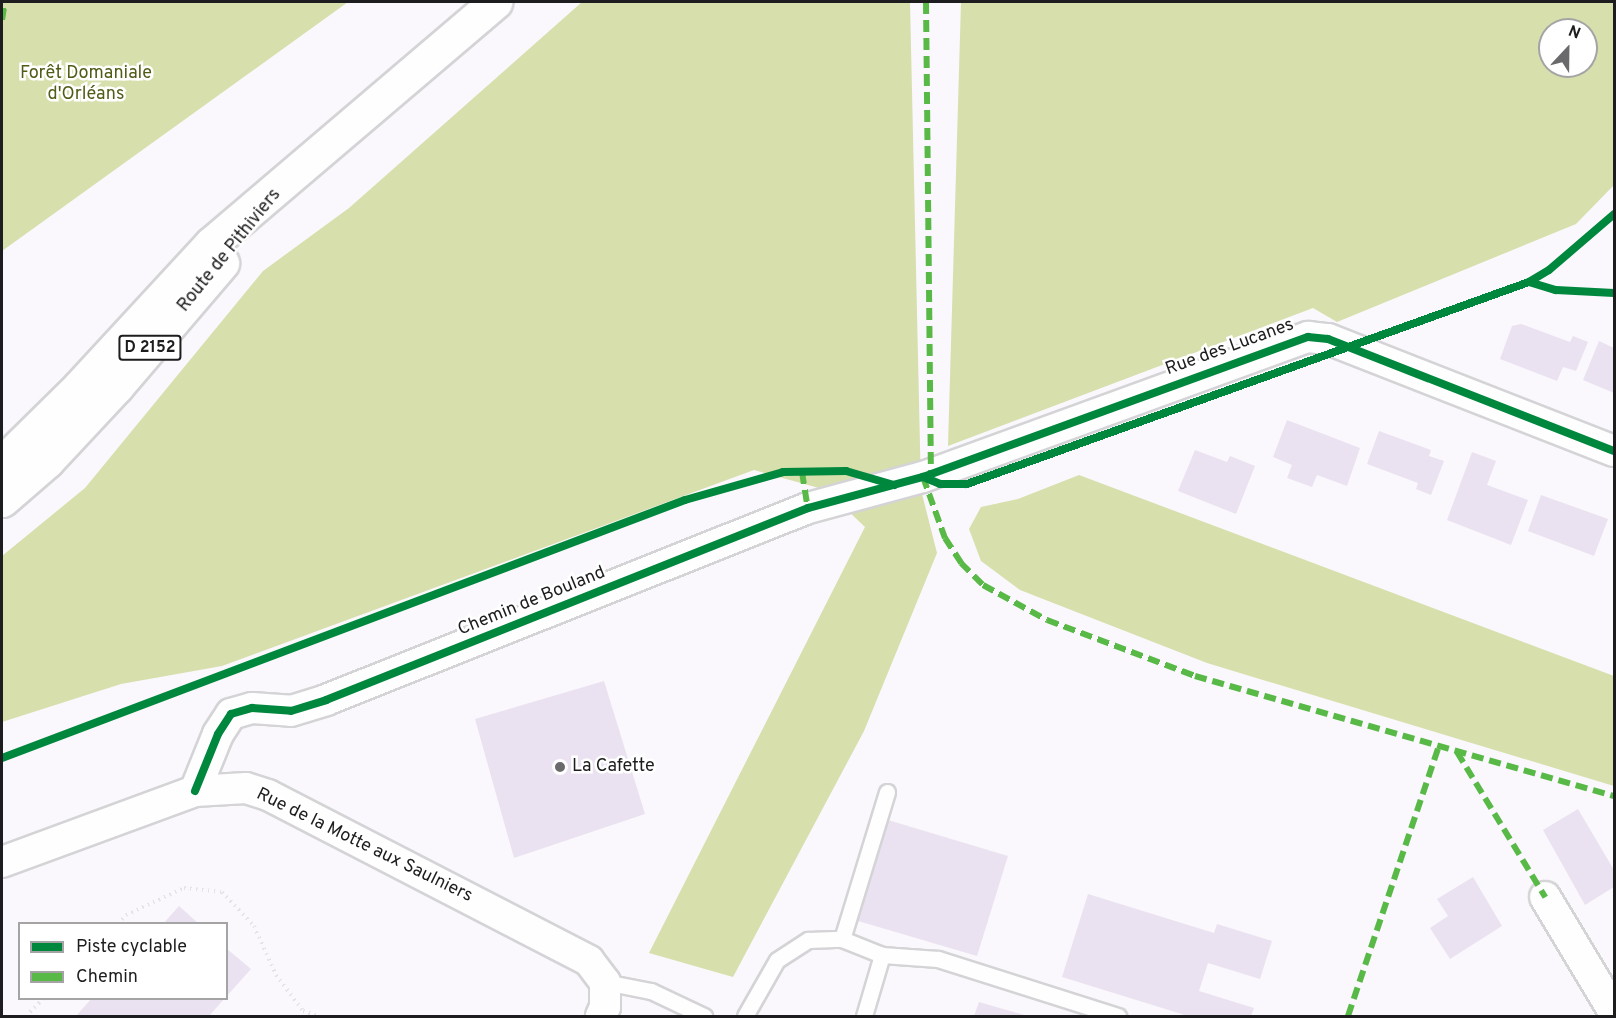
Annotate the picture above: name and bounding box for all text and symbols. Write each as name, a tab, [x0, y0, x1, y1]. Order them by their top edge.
north arrow	[1538, 18, 1598, 78]
text: N	[1565, 22, 1583, 45]
park label: Forêt Domaniale d'Orléans	[20, 64, 152, 106]
street label: Route de Pithiviers	[174, 185, 286, 317]
street label: Rue des Lucanes	[1163, 315, 1297, 381]
road number: D 2152	[117, 335, 183, 361]
street label: Chemin de Bouland	[455, 563, 609, 641]
place label: La Cafette	[572, 756, 655, 778]
marker: La Cafette	[553, 760, 567, 774]
street label: Rue de la Motte aux Saulniers	[252, 784, 476, 908]
legend	[18, 922, 228, 1000]
text: Piste cyclable	[76, 936, 187, 959]
text: Chemin	[76, 966, 138, 989]

